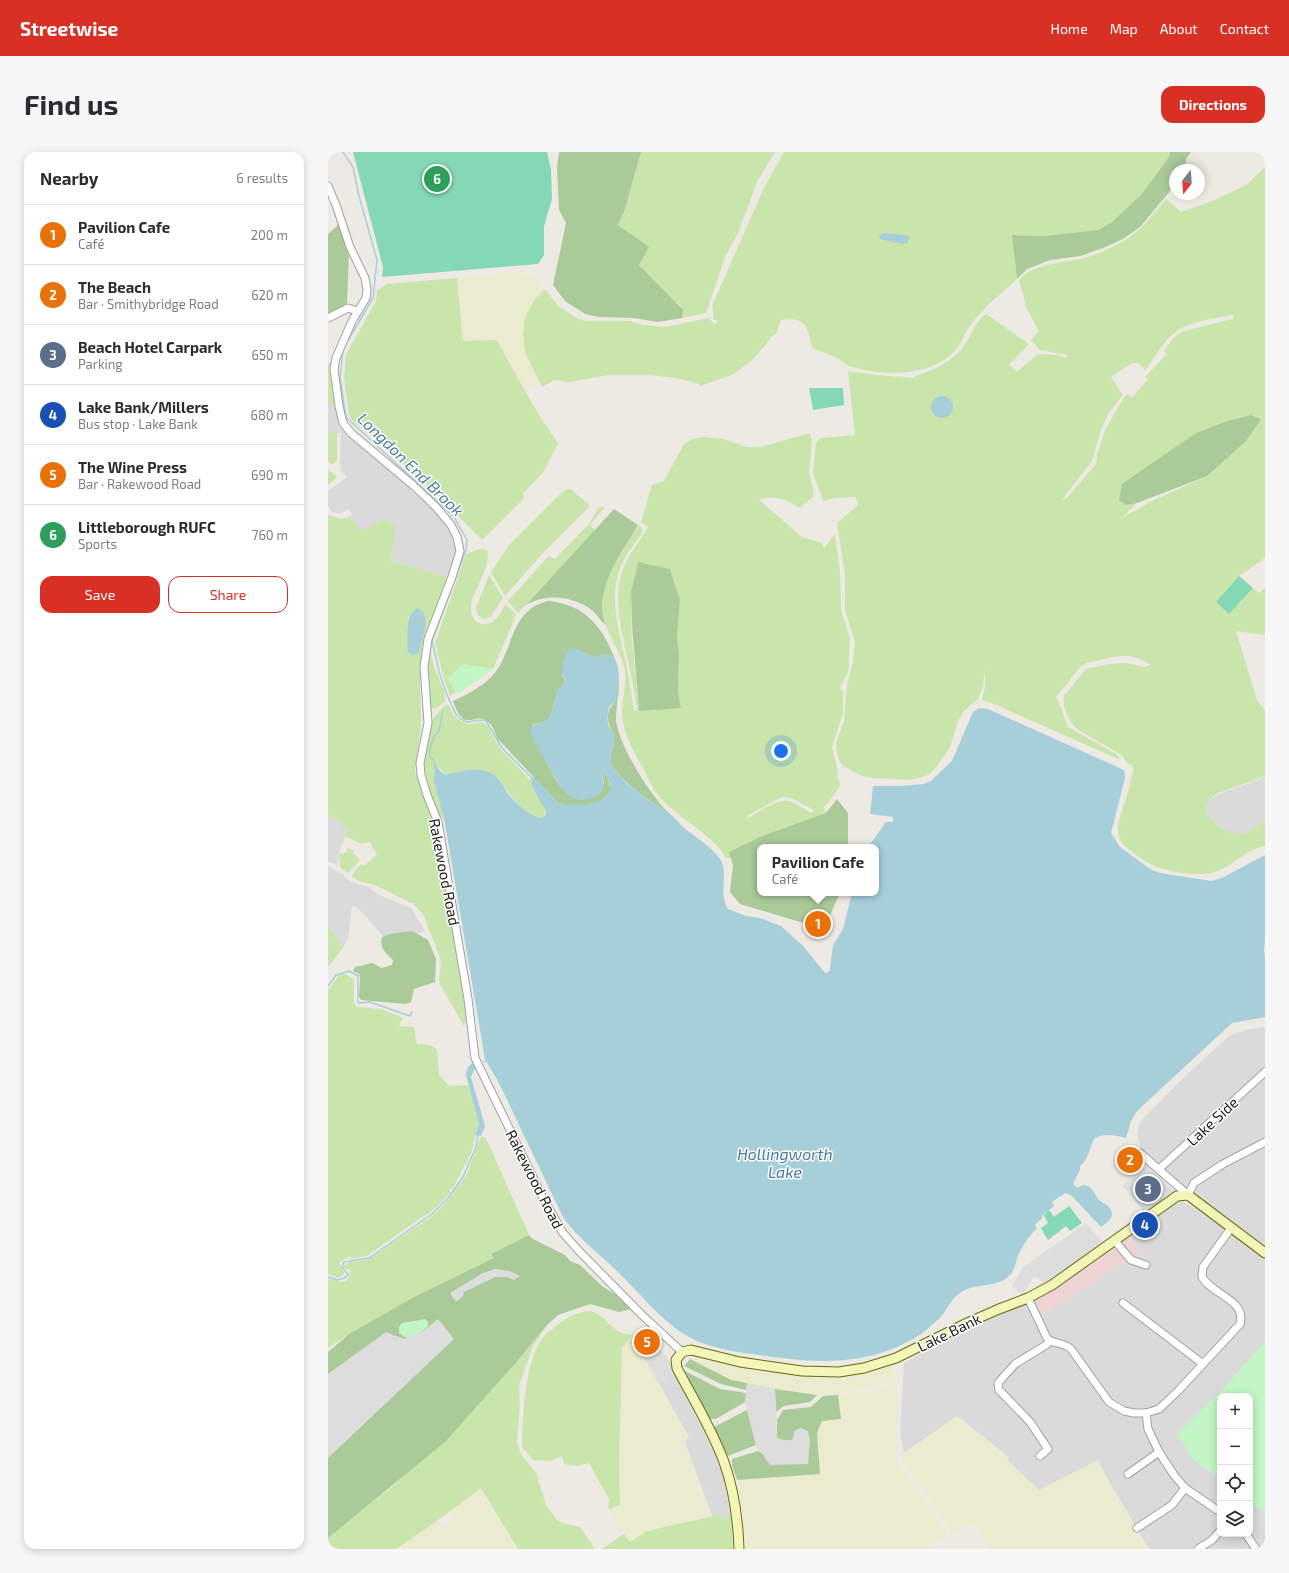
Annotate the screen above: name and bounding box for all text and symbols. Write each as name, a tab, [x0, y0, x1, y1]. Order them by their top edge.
text: Streetwise	[20, 17, 118, 40]
text: Home	[1051, 20, 1088, 37]
text: Map	[1110, 20, 1138, 37]
text: About	[1160, 20, 1198, 37]
text: Contact	[1220, 20, 1269, 37]
button: Directions	[1161, 86, 1265, 123]
text: Find us	[24, 87, 118, 121]
pin: 6	[424, 164, 450, 194]
north arrow	[1169, 164, 1205, 200]
text: Nearby	[40, 168, 98, 188]
text: 6 results	[236, 170, 288, 186]
text: Pavilion Cafe	[78, 218, 170, 236]
text: 1	[50, 227, 56, 243]
text: 200 m	[251, 227, 288, 243]
text: Café	[78, 236, 104, 252]
text: The Beach	[78, 278, 151, 296]
text: 2	[49, 287, 57, 303]
text: 620 m	[251, 287, 288, 303]
text: Bar · Smithybridge Road	[78, 296, 219, 312]
text: Beach Hotel Carpark	[78, 338, 222, 356]
text: 3	[49, 347, 57, 363]
text: 650 m	[251, 347, 288, 363]
text: Parking	[78, 356, 123, 372]
text: Lake Bank/Millers	[78, 398, 209, 416]
text: 4	[49, 407, 57, 423]
text: 680 m	[251, 407, 288, 423]
water label: Longdon End Brook	[354, 409, 468, 519]
text: Bus stop · Lake Bank	[78, 416, 198, 432]
text: The Wine Press	[78, 458, 187, 476]
text: 5	[49, 467, 57, 483]
text: 690 m	[251, 467, 288, 483]
text: Bar · Rakewood Road	[78, 476, 201, 492]
text: Littleborough RUFC	[78, 518, 216, 536]
text: 6	[49, 527, 57, 543]
text: 760 m	[252, 527, 288, 543]
text: Sports	[78, 536, 117, 552]
button: Save	[40, 576, 160, 613]
button: Share	[168, 576, 288, 613]
your location	[771, 741, 791, 761]
street label: Rakewood Road	[426, 817, 464, 927]
popup	[757, 844, 879, 896]
text: Pavilion Cafe	[772, 853, 864, 871]
text: Café	[772, 871, 798, 887]
pin: 1	[805, 909, 831, 939]
street label: Lake Side	[1183, 1093, 1241, 1149]
street label: Rakewood Road	[502, 1126, 568, 1232]
water label: Hollingworth Lake	[737, 1144, 833, 1181]
pin: 2	[1117, 1145, 1143, 1175]
pin: 3	[1135, 1174, 1161, 1204]
pin: 4	[1132, 1210, 1158, 1240]
street label: Lake Bank	[914, 1309, 984, 1355]
pin: 5	[634, 1327, 660, 1357]
map controls	[1217, 1393, 1253, 1537]
button: +	[1217, 1393, 1253, 1429]
button: −	[1217, 1429, 1253, 1465]
button: locate	[1217, 1465, 1253, 1501]
button: layers	[1217, 1501, 1253, 1537]

